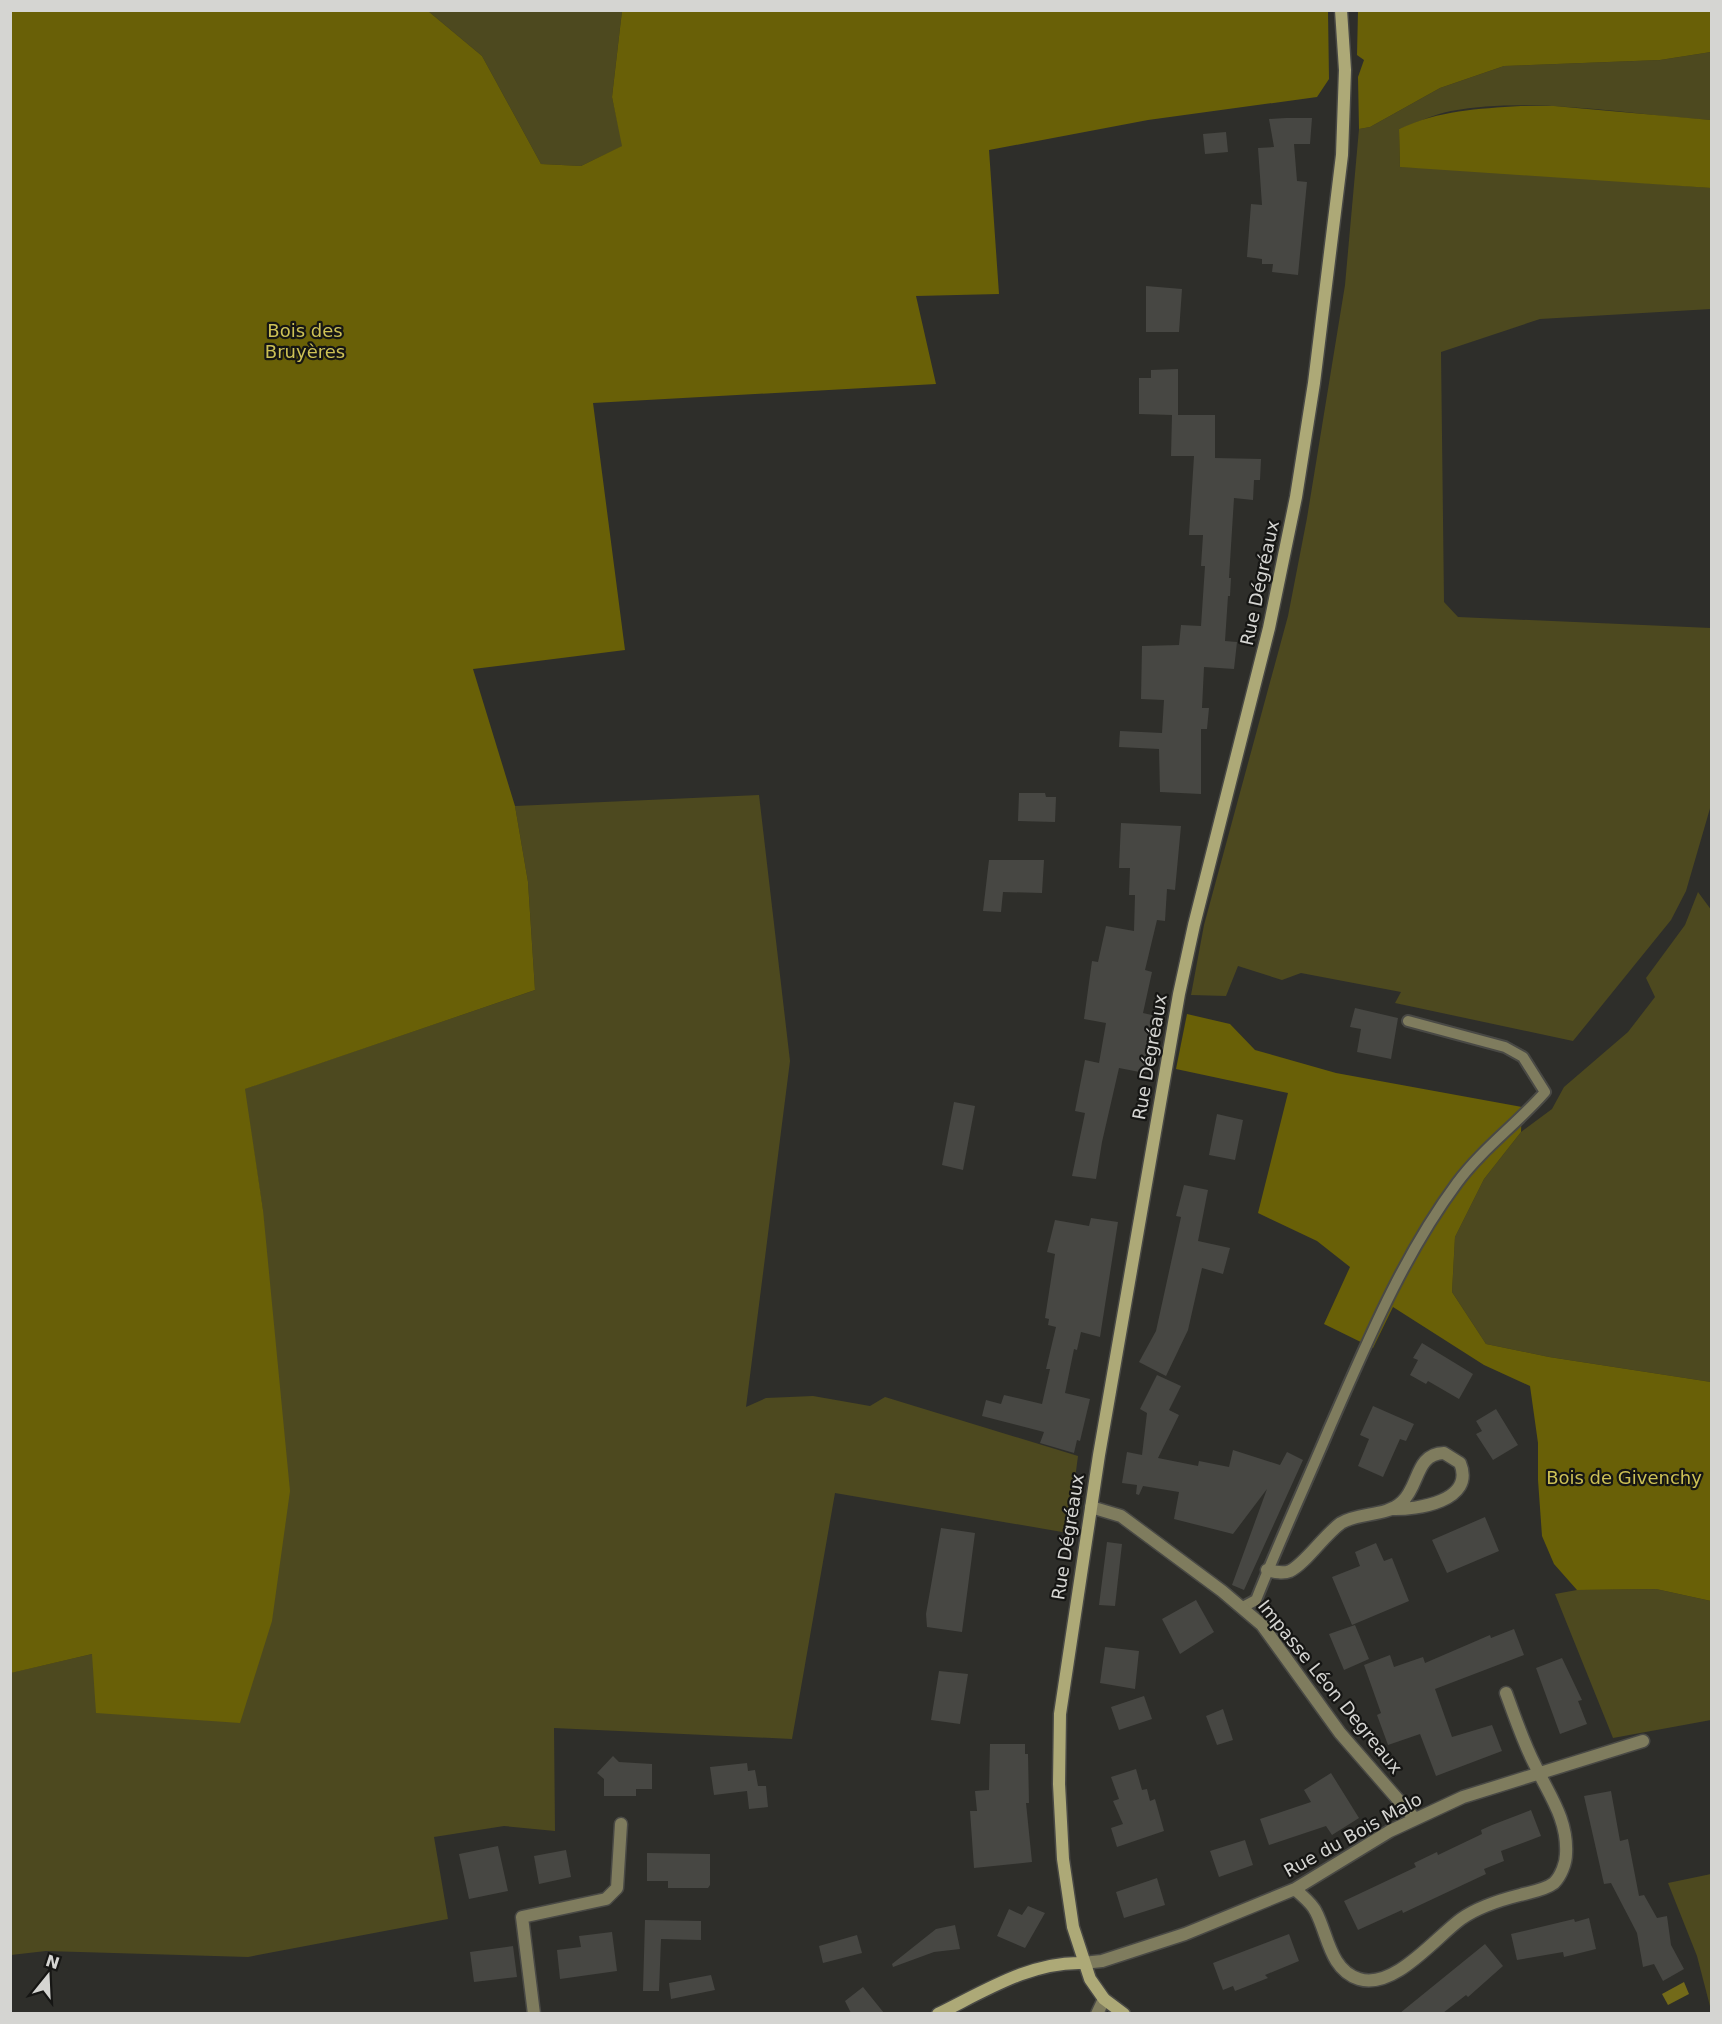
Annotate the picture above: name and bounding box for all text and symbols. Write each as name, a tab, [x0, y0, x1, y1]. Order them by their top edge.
park label: Bois des Bruyères	[265, 320, 345, 362]
street label: Rue Dégréaux	[1236, 518, 1283, 647]
street label: Rue Dégréaux	[1128, 992, 1171, 1121]
park label: Bois de Givenchy	[1546, 1467, 1702, 1488]
street label: Rue Dégréaux	[1047, 1472, 1088, 1601]
street label: Impasse Léon Degreaux	[1254, 1596, 1407, 1778]
street label: Rue du Bois Malo	[1280, 1788, 1425, 1881]
north arrow	[18, 1946, 78, 2006]
text: N	[43, 1951, 62, 1973]

